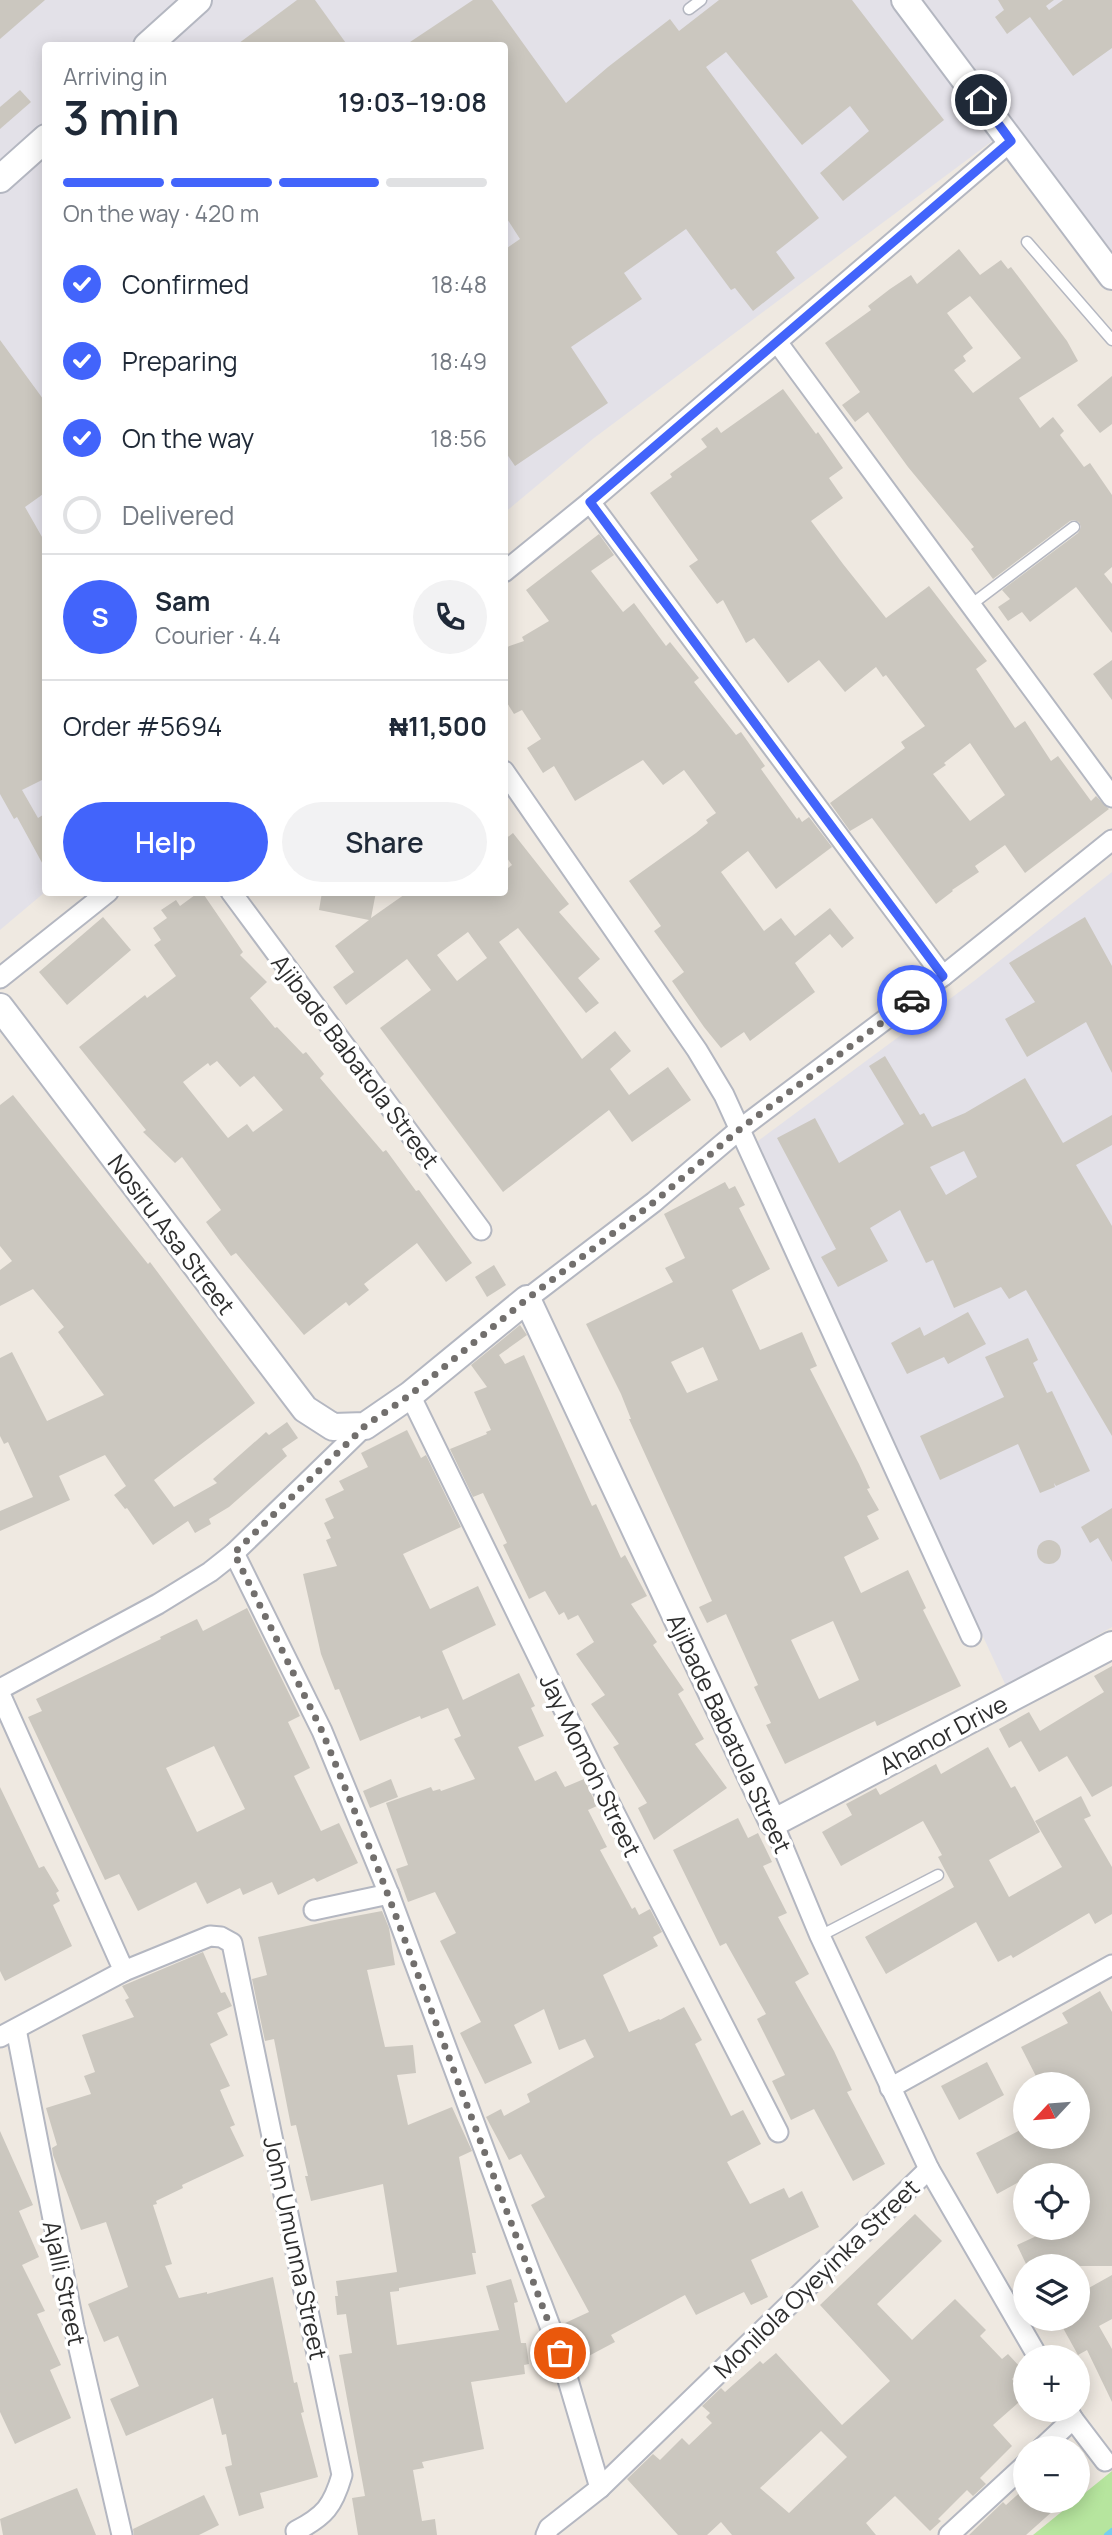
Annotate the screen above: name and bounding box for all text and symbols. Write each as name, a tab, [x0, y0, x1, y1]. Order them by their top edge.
text: Arriving in	[63, 60, 168, 92]
pin	[951, 70, 1011, 130]
icon: home	[962, 81, 1000, 119]
text: 19:03–19:08	[338, 84, 487, 120]
text: 3 min	[63, 86, 180, 149]
text: On the way · 420 m	[63, 197, 259, 229]
icon: check	[63, 265, 101, 303]
text: Confirmed	[122, 266, 249, 302]
text: 18:48	[431, 268, 487, 300]
icon: check	[63, 342, 101, 380]
text: Preparing	[122, 343, 238, 379]
text: 18:49	[430, 345, 487, 377]
icon: check	[63, 419, 101, 457]
text: On the way	[122, 420, 254, 456]
text: 18:56	[430, 422, 487, 454]
text: Delivered	[122, 497, 234, 533]
button: phone	[413, 580, 487, 654]
text: Sam	[155, 583, 210, 619]
text: S	[91, 599, 109, 635]
text: Courier · 4.4	[155, 619, 281, 651]
text: Order #5694	[63, 708, 222, 744]
text: ₦11,500	[389, 708, 487, 744]
button: Help	[63, 802, 268, 882]
button: Share	[282, 802, 487, 882]
street label: Ajibade Babatola Street	[264, 947, 448, 1175]
courier	[877, 965, 947, 1035]
icon: car	[893, 981, 931, 1019]
street label: Nosiru Asa Street	[101, 1147, 243, 1321]
street label: Ajibade Babatola Street	[660, 1608, 800, 1858]
street label: Jay Momoh Street	[532, 1668, 650, 1862]
street label: Ahanor Drive	[873, 1686, 1013, 1782]
north arrow	[1013, 2072, 1090, 2149]
map controls	[1013, 2072, 1090, 2513]
street label: John Umunna Street	[256, 2133, 336, 2363]
button: locate	[1013, 2163, 1090, 2240]
street label: Monilola Oyeyinka Street	[706, 2171, 926, 2385]
street label: Ajalli Street	[36, 2218, 94, 2348]
button: layers	[1013, 2254, 1090, 2331]
pin	[530, 2323, 590, 2383]
icon: bag	[541, 2334, 579, 2372]
button: +	[1013, 2345, 1090, 2422]
button: −	[1013, 2436, 1090, 2513]

